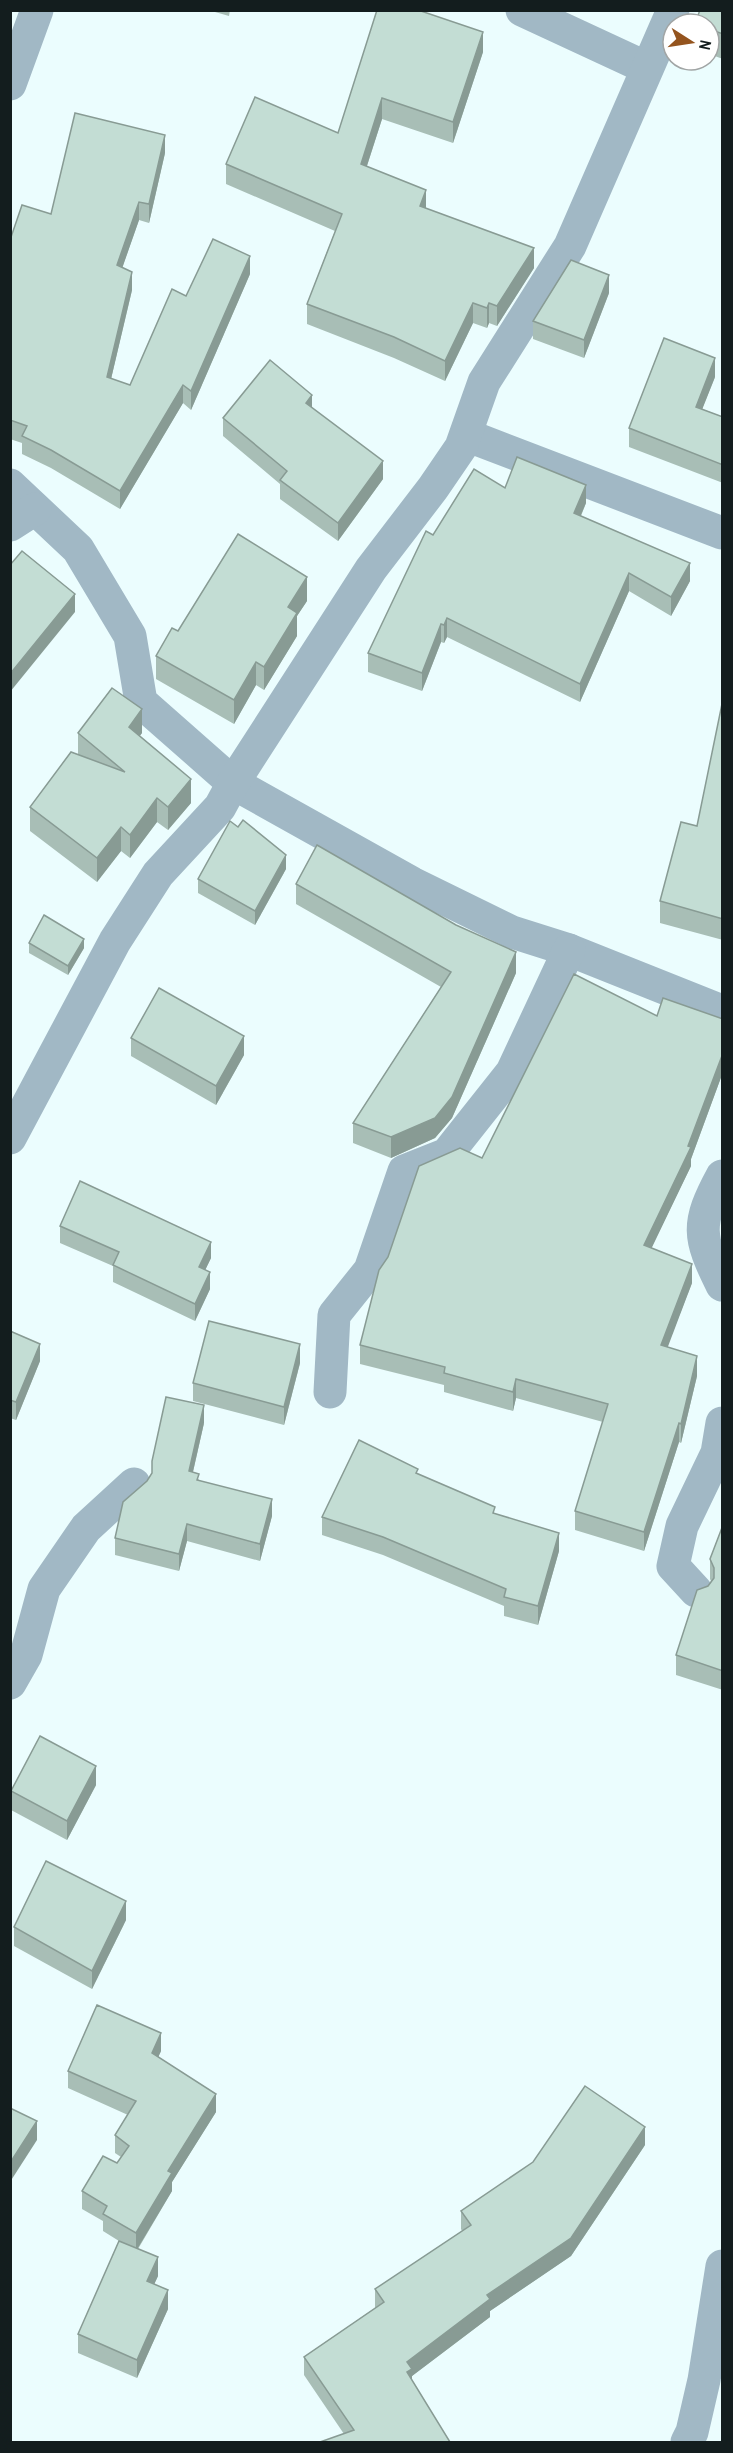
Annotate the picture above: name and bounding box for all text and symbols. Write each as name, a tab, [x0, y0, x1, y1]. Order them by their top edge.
north arrow	[661, 12, 721, 72]
text: N	[694, 38, 717, 52]

